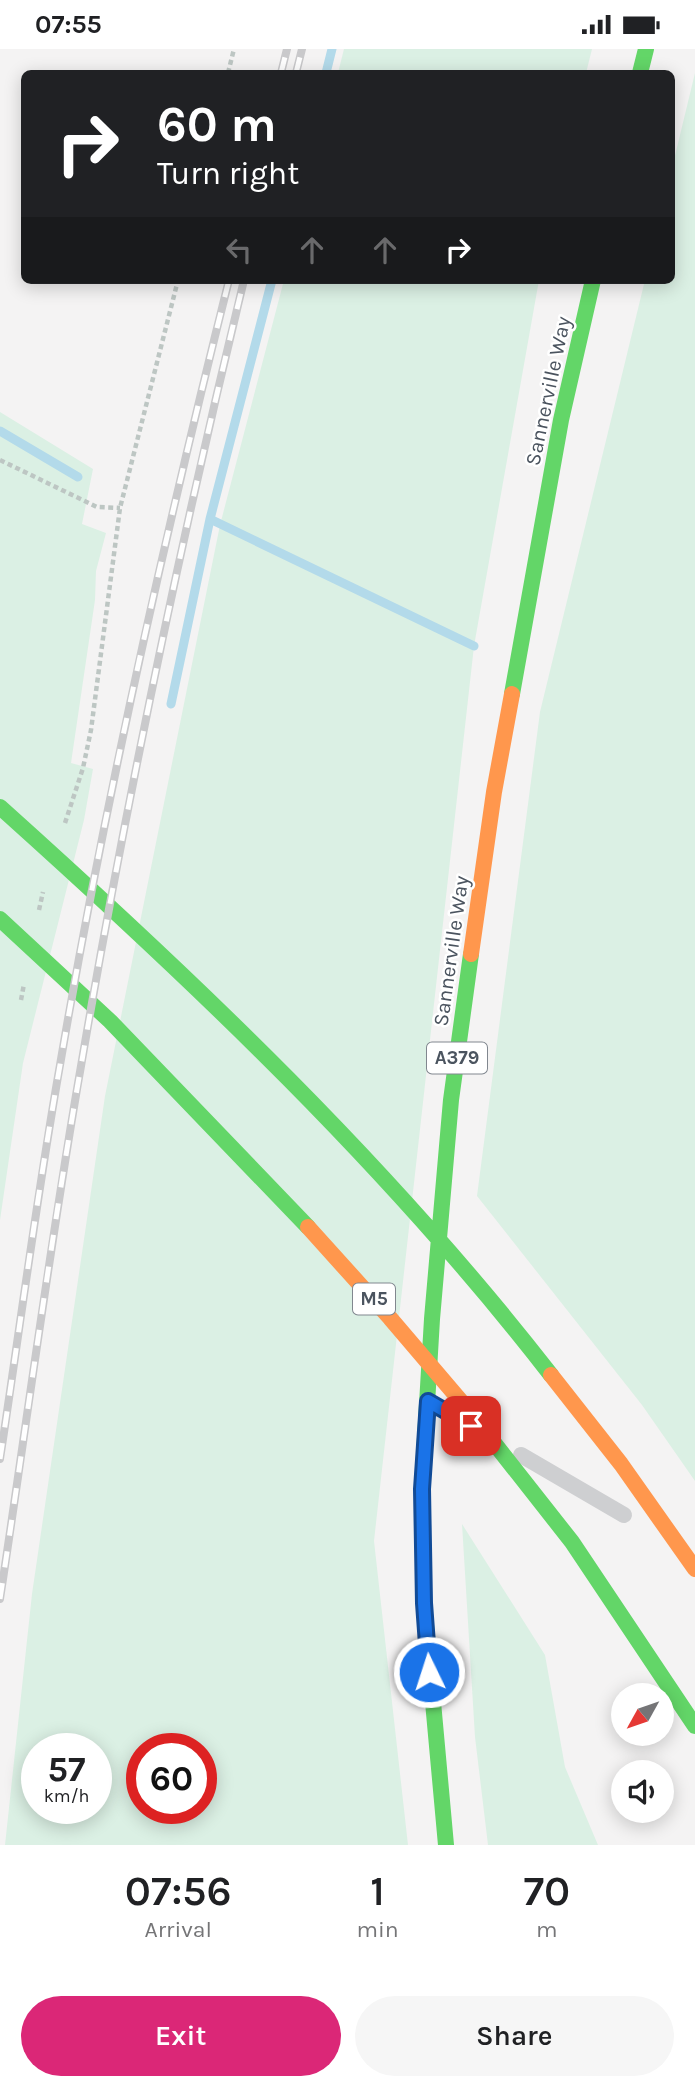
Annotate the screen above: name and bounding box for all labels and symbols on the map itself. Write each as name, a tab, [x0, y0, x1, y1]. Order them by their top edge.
street label: Sannerville Way	[520, 314, 576, 468]
street label: Sannerville Way	[429, 874, 473, 1028]
road number: A379	[427, 1042, 487, 1073]
road number: M5	[353, 1283, 395, 1315]
pin	[441, 1396, 501, 1456]
position arrow	[392, 1635, 466, 1709]
north arrow	[611, 1683, 674, 1747]
speed limit sign: 60	[126, 1733, 217, 1824]

